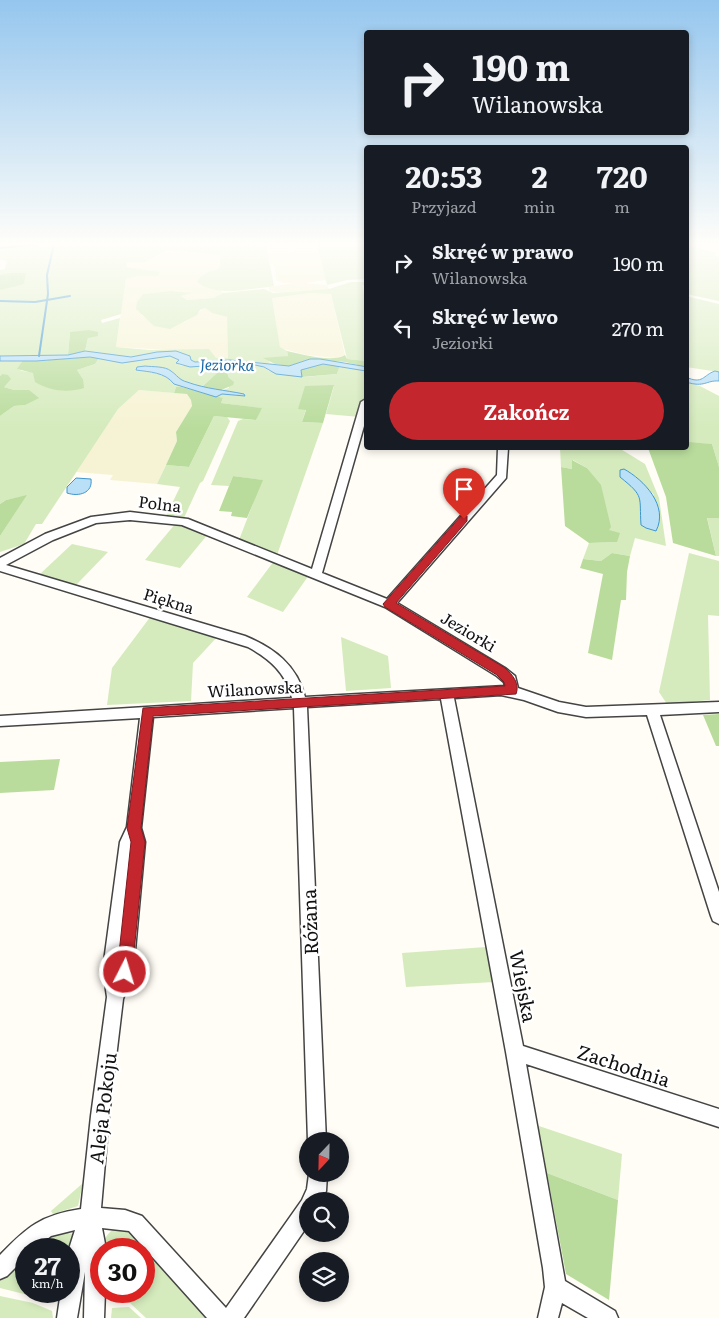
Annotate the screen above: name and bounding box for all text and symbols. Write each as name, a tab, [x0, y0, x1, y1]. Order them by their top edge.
text: 190 m	[472, 40, 570, 92]
icon: right	[389, 50, 454, 115]
text: Wilanowska	[472, 87, 603, 120]
text: 20:53	[405, 153, 483, 197]
text: 2	[531, 153, 548, 197]
text: 720	[597, 153, 648, 197]
text: Przyjazd	[411, 194, 476, 218]
text: min	[524, 194, 555, 218]
text: m	[614, 194, 630, 218]
text: Skręć w prawo	[432, 237, 574, 265]
icon: right	[389, 249, 417, 277]
text: 190 m	[613, 249, 664, 277]
text: Wilanowska	[432, 265, 527, 289]
text: Skręć w lewo	[432, 302, 558, 330]
icon: left	[389, 314, 417, 342]
text: 270 m	[612, 314, 664, 342]
text: Jeziorki	[432, 330, 493, 354]
water label: Jeziorka	[200, 352, 255, 376]
button: Zakończ	[389, 382, 664, 440]
pin	[443, 468, 485, 519]
icon: arrive	[450, 475, 478, 503]
street label: Polna	[137, 488, 183, 518]
street label: Piękna	[141, 581, 198, 619]
street label: Jeziorki	[437, 605, 501, 657]
street label: Wilanowska	[207, 674, 304, 702]
street label: Różana	[294, 888, 324, 956]
position arrow	[98, 945, 150, 997]
street label: Wiejska	[503, 948, 545, 1025]
street label: Zachodnia	[574, 1037, 675, 1093]
street label: Aleja Pokoju	[81, 1051, 123, 1165]
north arrow	[299, 1132, 349, 1182]
map controls	[299, 1132, 349, 1302]
button: search	[299, 1192, 349, 1242]
speed limit sign: 30	[90, 1238, 155, 1303]
text: 27	[34, 1246, 61, 1283]
button: layers	[299, 1252, 349, 1302]
text: km/h	[32, 1274, 63, 1292]

